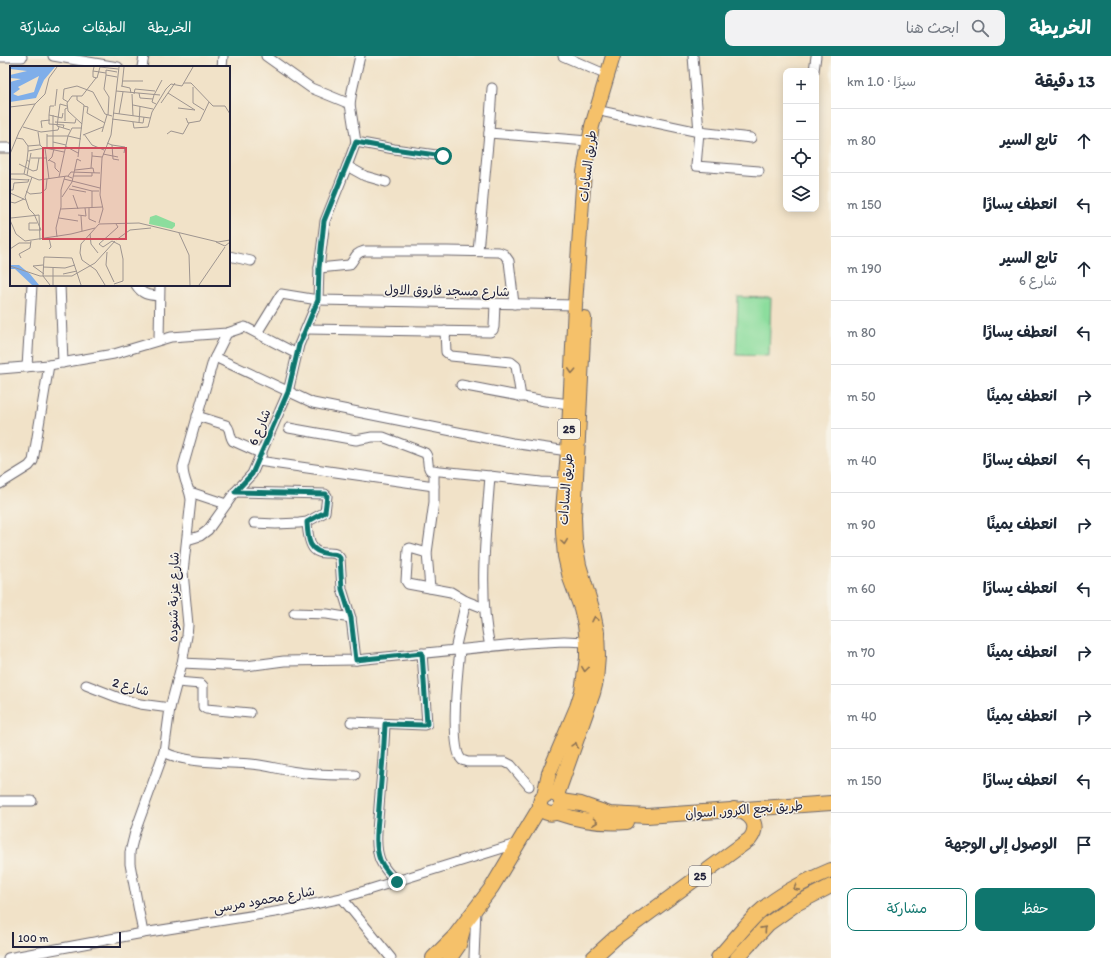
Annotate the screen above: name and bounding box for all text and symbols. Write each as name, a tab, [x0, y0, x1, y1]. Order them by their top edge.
search box	[725, 10, 1005, 46]
text: الخريطة	[1029, 16, 1091, 39]
icon: search	[969, 17, 991, 39]
text: مشاركة	[20, 19, 60, 36]
text: الطبقات	[82, 19, 126, 36]
text: الخريطة	[148, 19, 191, 36]
text: ابحث هنا	[906, 19, 959, 37]
inset map	[10, 66, 230, 286]
map controls	[783, 68, 819, 212]
button: +	[783, 68, 819, 104]
text: 13 دقيقة	[1035, 71, 1095, 91]
text: سيرًا · 1.0 km	[847, 74, 916, 89]
button: −	[783, 104, 819, 140]
street label: طريق السادات	[576, 129, 600, 203]
icon: ahead	[1073, 130, 1095, 152]
text: تابع السير	[1000, 131, 1057, 149]
text: 80 m	[847, 133, 876, 148]
button: locate	[783, 140, 819, 176]
route start	[434, 147, 452, 165]
button: layers	[783, 176, 819, 212]
icon: left	[1073, 194, 1095, 216]
text: انعطف يسارًا	[983, 195, 1057, 213]
text: 150 m	[847, 197, 882, 212]
text: تابع السير	[1000, 249, 1057, 267]
icon: ahead	[1073, 258, 1095, 280]
text: 190 m	[847, 261, 882, 276]
text: شارع 6	[1019, 273, 1057, 288]
street label: شارع مسجد فاروق الاول	[384, 282, 510, 301]
icon: left	[1073, 322, 1095, 344]
text: انعطف يسارًا	[983, 323, 1057, 341]
text: 80 m	[847, 325, 876, 340]
one-way arrow	[567, 368, 576, 374]
icon: right	[1073, 386, 1095, 408]
text: انعطف يمينًا	[987, 387, 1057, 405]
text: 50 m	[847, 389, 876, 404]
street label: شارع 6	[245, 407, 276, 448]
road number: 25	[558, 419, 580, 439]
icon: left	[1073, 450, 1095, 472]
text: انعطف يسارًا	[983, 451, 1057, 469]
street label: طريق السادات	[556, 453, 576, 526]
text: 40 m	[847, 453, 877, 468]
icon: right	[1073, 514, 1095, 536]
text: انعطف يمينًا	[987, 515, 1057, 533]
text: 90 m	[847, 517, 876, 532]
one-way arrow	[559, 539, 568, 545]
street label: شارع عزبة شنوده	[165, 552, 184, 642]
icon: left	[1073, 578, 1095, 600]
text: انعطف يسارًا	[983, 579, 1057, 597]
text: 60 m	[847, 581, 876, 596]
one-way arrow	[591, 616, 599, 623]
icon: right	[1073, 642, 1095, 664]
text: انعطف يمينًا	[987, 643, 1057, 661]
text: 70 m	[847, 645, 875, 660]
one-way arrow	[581, 666, 590, 672]
street label: شارع 2	[110, 674, 151, 701]
icon: right	[1073, 706, 1095, 728]
text: انعطف يمينًا	[987, 707, 1057, 725]
text: 40 m	[847, 709, 877, 724]
one-way arrow	[570, 742, 578, 749]
icon: left	[1073, 770, 1095, 792]
text: انعطف يسارًا	[983, 771, 1057, 789]
text: 150 m	[847, 773, 882, 788]
street label: طريق نجع الكرور, اسوان	[685, 798, 804, 824]
one-way arrow	[591, 817, 598, 826]
icon: arrive	[1073, 834, 1095, 856]
text: الوصول إلى الوجهة	[945, 835, 1057, 853]
road number: 25	[689, 866, 711, 886]
route end	[388, 873, 406, 891]
street label: شارع محمود مرسى	[212, 883, 316, 918]
one-way arrow	[793, 883, 800, 890]
button: مشاركة	[847, 888, 967, 931]
button: حفظ	[975, 888, 1095, 931]
one-way arrow	[759, 926, 766, 934]
scale bar	[12, 930, 121, 949]
text: 100 m	[18, 932, 48, 945]

